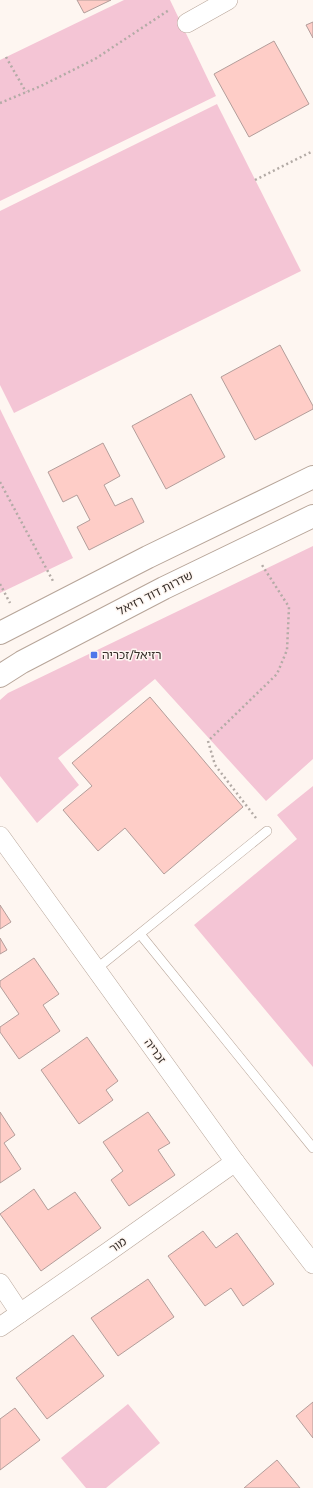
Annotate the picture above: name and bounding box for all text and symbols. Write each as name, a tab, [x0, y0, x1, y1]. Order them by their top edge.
street label: שדרות דוד רזיאל	[115, 568, 195, 618]
place label: רזיאל/זכריה	[102, 648, 161, 662]
marker: רזיאל/זכריה	[89, 650, 99, 660]
street label: זכריה	[141, 1036, 169, 1066]
street label: מור	[107, 1234, 129, 1256]

